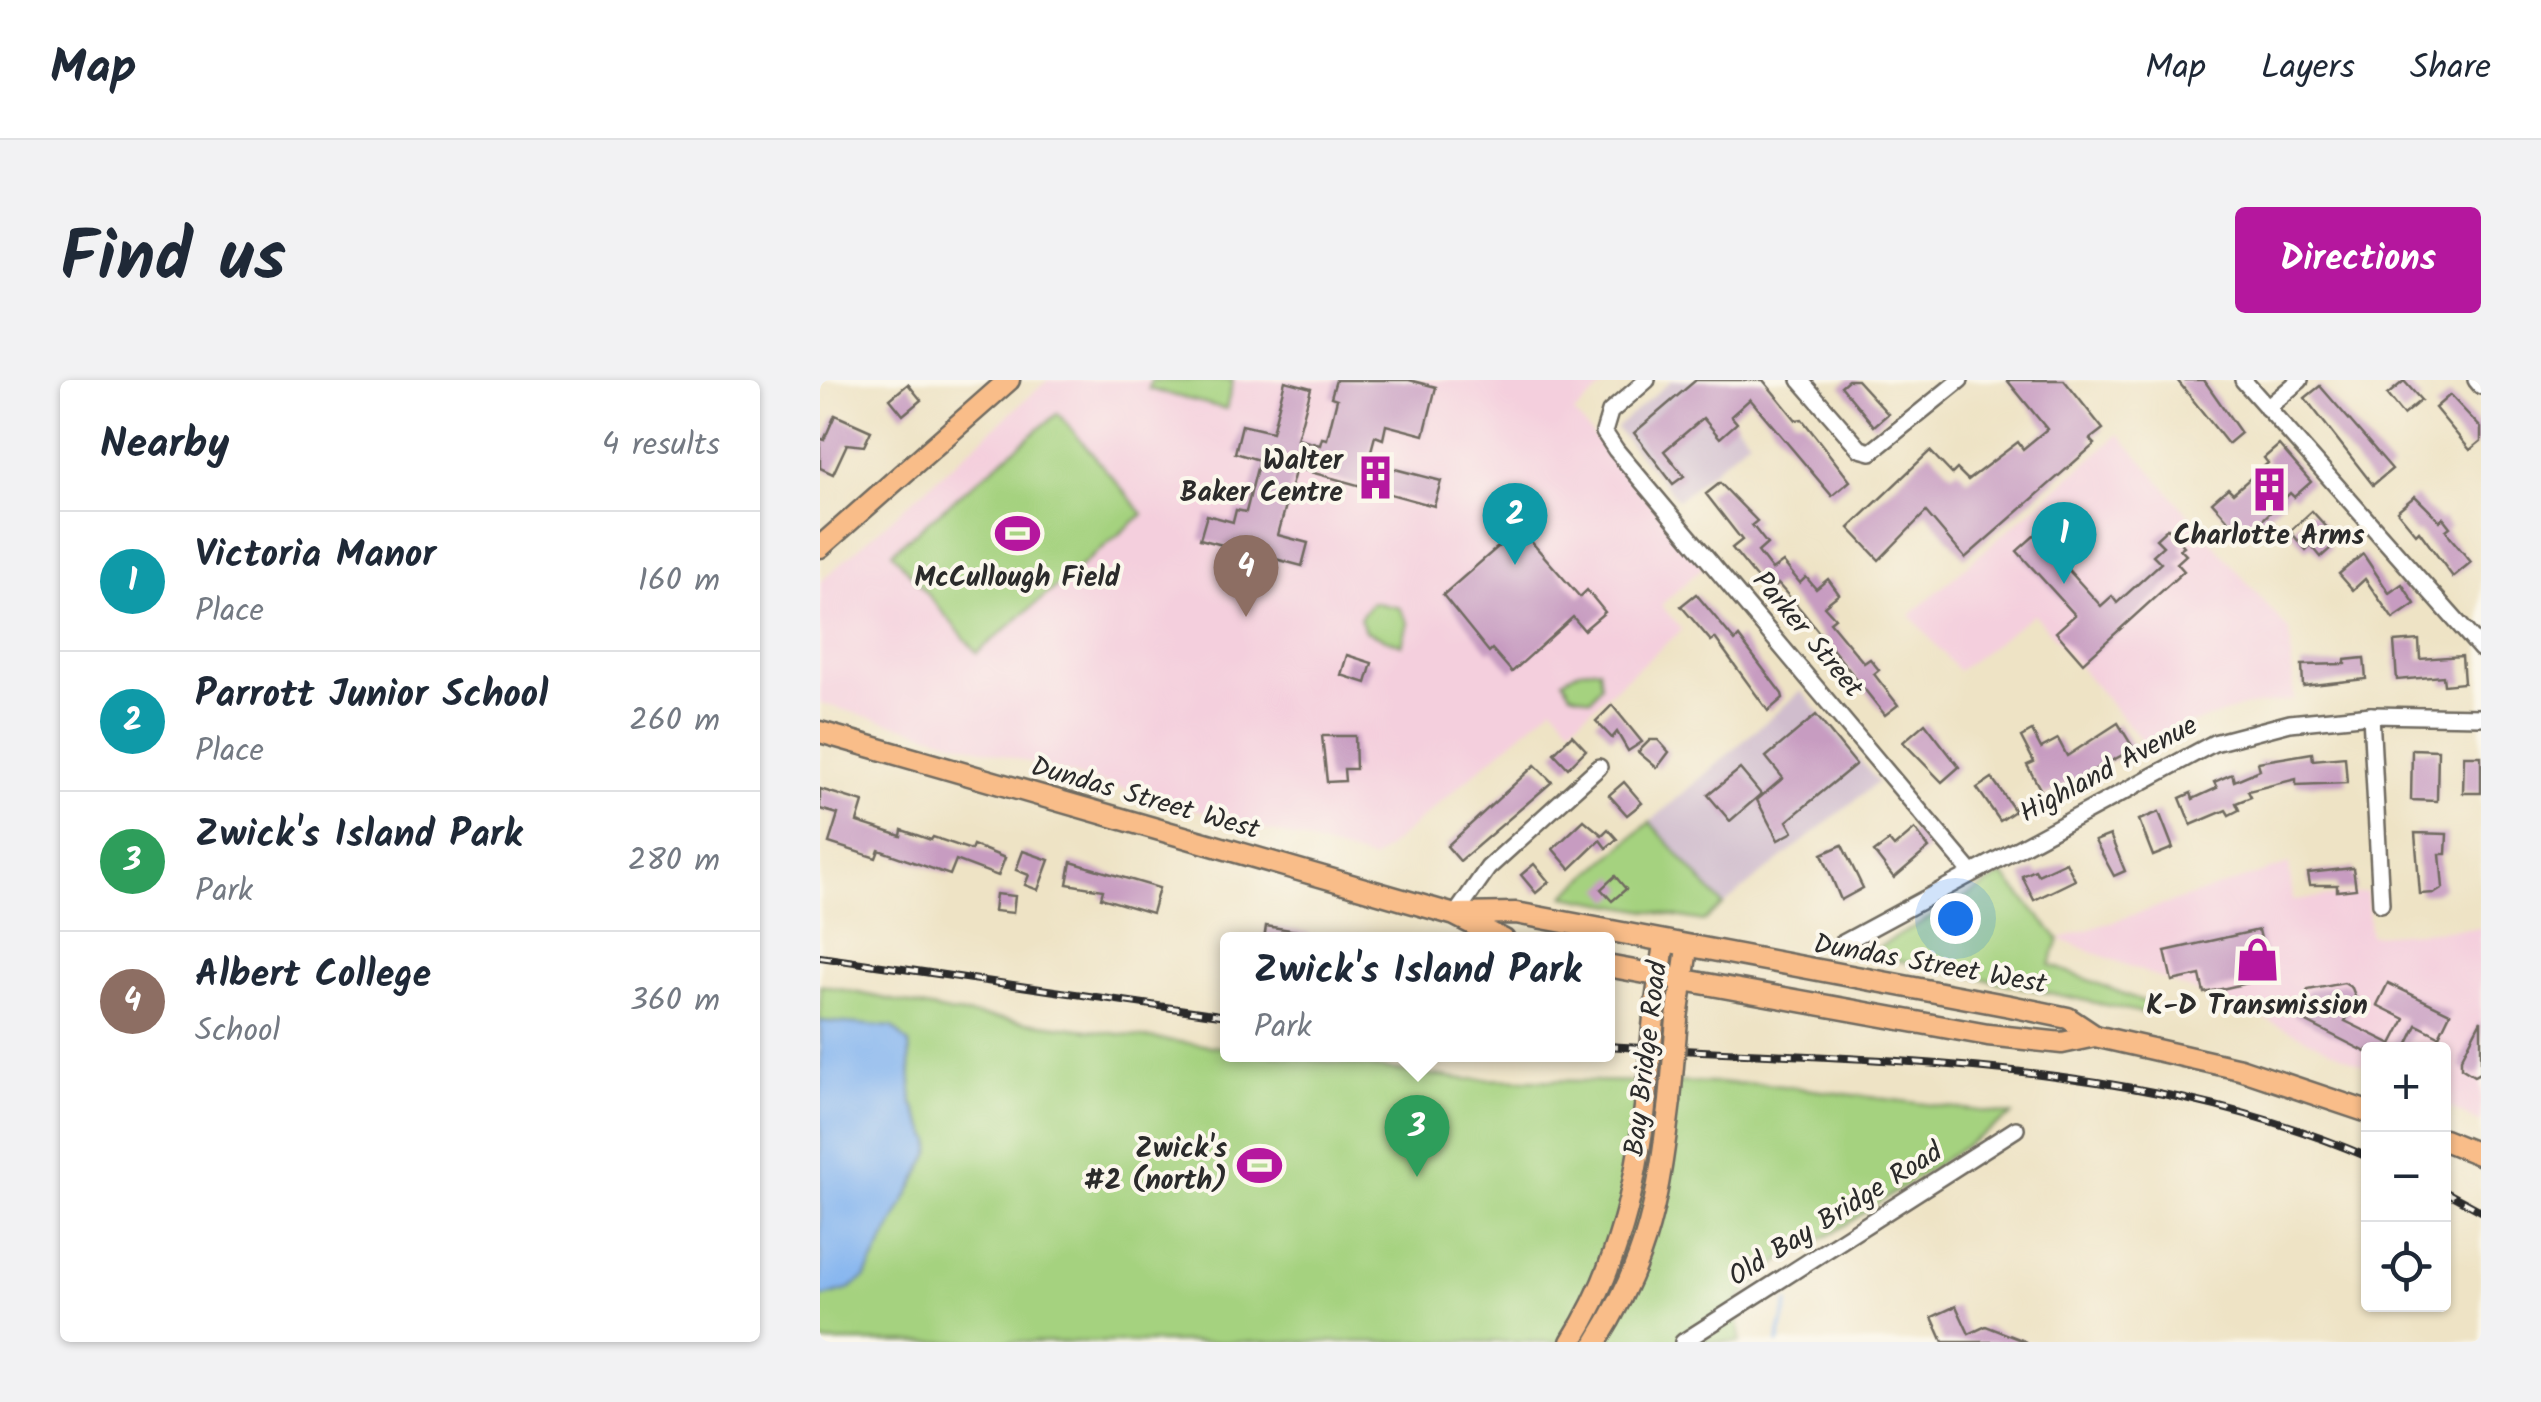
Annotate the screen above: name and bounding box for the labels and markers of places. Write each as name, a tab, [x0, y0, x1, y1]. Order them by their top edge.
place label: Walter Baker Centre	[1180, 439, 1345, 516]
building icon: Walter Baker Centre	[1352, 453, 1400, 501]
building icon: Charlotte Arms	[2245, 466, 2293, 514]
pin: 2	[1482, 482, 1548, 565]
pin: 1	[2032, 501, 2096, 584]
sports icon: McCullough Field	[993, 509, 1041, 557]
place label: Charlotte Arms	[2173, 514, 2365, 559]
pin: 4	[1214, 534, 1278, 617]
place label: McCullough Field	[914, 556, 1121, 601]
shop icon: K-D Transmission	[2233, 936, 2281, 984]
place label: K-D Transmission	[2146, 984, 2368, 1029]
pin: 3	[1384, 1094, 1450, 1177]
place label: Zwick's #2 (north)	[1083, 1127, 1227, 1204]
sports icon: Zwick's #2 (north)	[1236, 1141, 1284, 1189]

